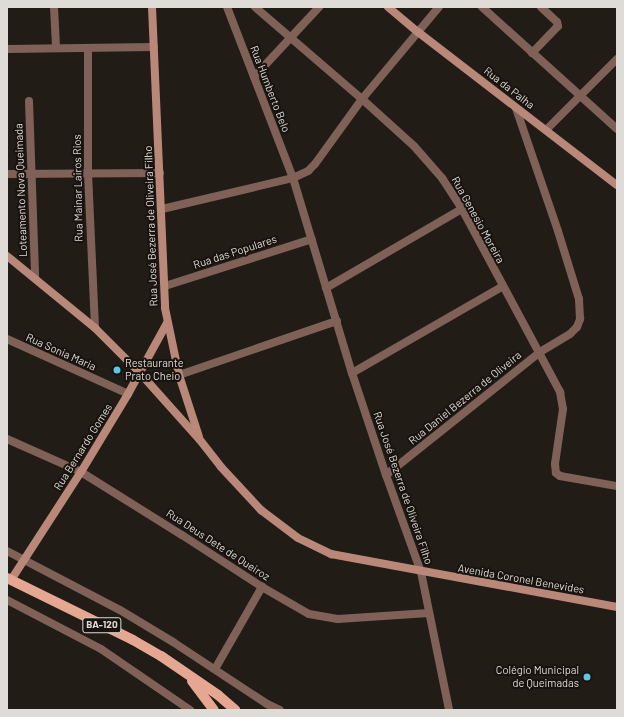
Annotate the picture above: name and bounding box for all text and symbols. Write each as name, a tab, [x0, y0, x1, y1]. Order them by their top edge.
street label: Rua Humberto Belo	[247, 44, 293, 134]
street label: Rua da Palha	[481, 64, 537, 112]
street label: Loteamento Nova Queimada	[12, 123, 30, 257]
street label: Rua Mainar Lairos Rios	[70, 134, 86, 242]
street label: Rua José Bezerra de Oliveira Filho	[142, 145, 160, 307]
street label: Rua Genesio Moreira	[449, 174, 507, 266]
street label: Rua das Populares	[192, 232, 278, 272]
street label: Rua Sonia Maria	[24, 331, 98, 373]
street label: Rua Daniel Bezerra de Oliveira	[406, 349, 524, 447]
place label: Restaurante Prato Cheio	[125, 357, 183, 383]
marker: Restaurante Prato Cheio	[112, 365, 122, 375]
street label: Rua Bernardo Gomes	[51, 401, 115, 493]
street label: Rua José Bezerra de Oliveira Filho	[371, 410, 435, 566]
street label: Rua Deus Dete de Queiroz	[164, 507, 272, 583]
street label: Avenida Coronel Benevides	[457, 561, 585, 597]
road number: BA-120	[82, 617, 122, 633]
place label: Colégio Municipal de Queimadas	[496, 664, 579, 690]
marker: Colégio Municipal de Queimadas	[582, 672, 592, 682]

